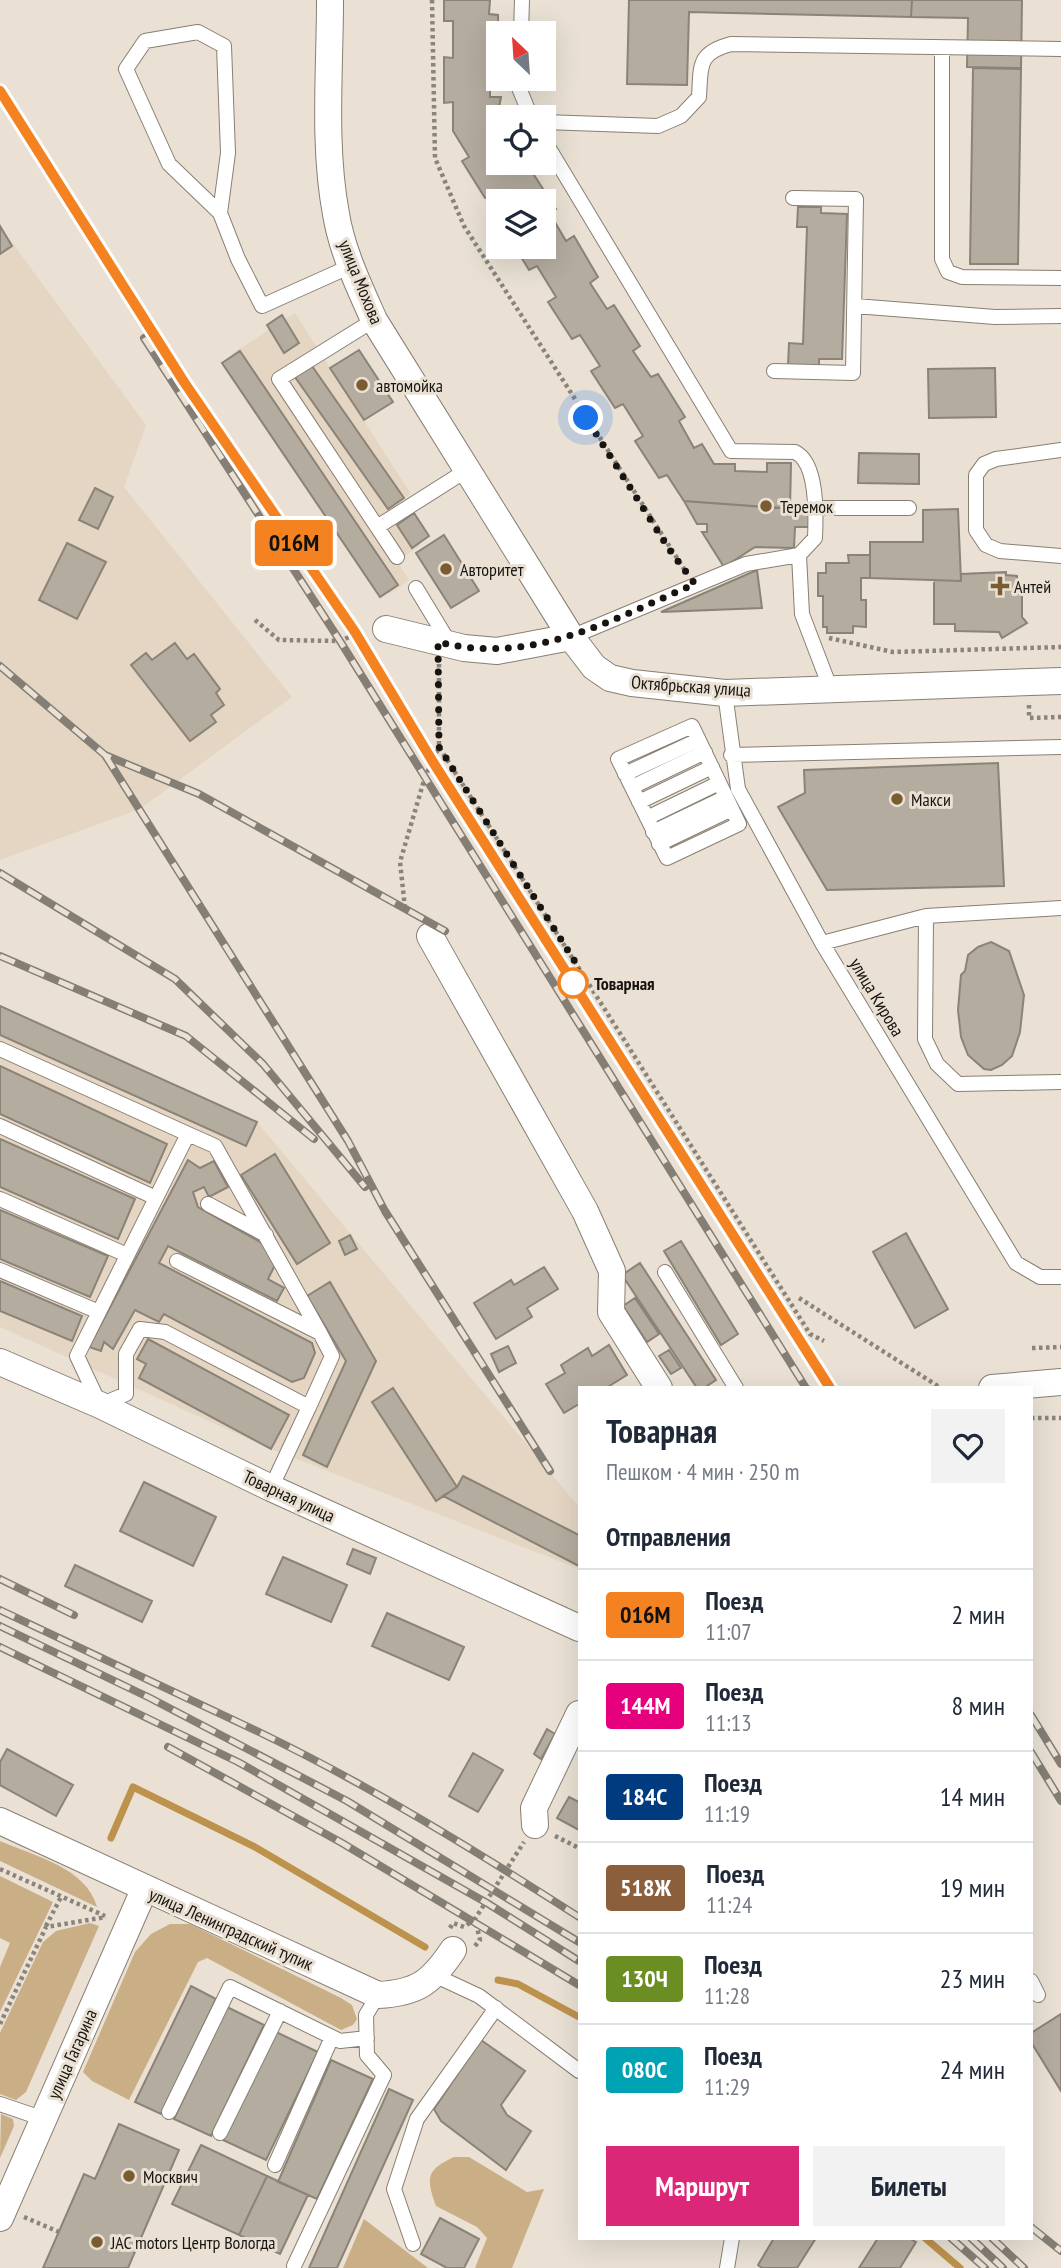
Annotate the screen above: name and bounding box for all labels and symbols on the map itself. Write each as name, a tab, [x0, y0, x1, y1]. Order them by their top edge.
north arrow	[486, 21, 556, 91]
street label: улица Мохова	[334, 236, 388, 328]
place label: автомойка	[376, 374, 443, 397]
marker: автомойка	[354, 377, 370, 393]
your location	[568, 400, 603, 435]
place label: Теремок	[780, 495, 833, 518]
marker: Теремок	[758, 498, 774, 514]
line badge: 016М	[245, 520, 343, 566]
place label: Авторитет	[460, 558, 524, 581]
marker: Авторитет	[438, 561, 454, 577]
place label: Антей	[1014, 575, 1051, 598]
marker: Антей	[992, 578, 1008, 594]
street label: Октябрьская улица	[630, 670, 752, 702]
place label: Макси	[911, 788, 951, 811]
marker: Макси	[889, 791, 905, 807]
street label: улица Кирова	[845, 954, 909, 1040]
marker: Товарная	[558, 968, 588, 998]
place label: Товарная	[594, 972, 655, 995]
street label: Товарная улица	[239, 1465, 339, 1527]
street label: улица Ленинградский тупик	[145, 1882, 317, 1976]
street label: улица Гагарина	[42, 2005, 102, 2103]
place label: Москвич	[143, 2165, 198, 2188]
marker: Москвич	[121, 2168, 137, 2184]
place label: JAC motors Центр Вологда	[110, 2231, 276, 2254]
marker: JAC motors Центр Вологда	[89, 2234, 105, 2250]

